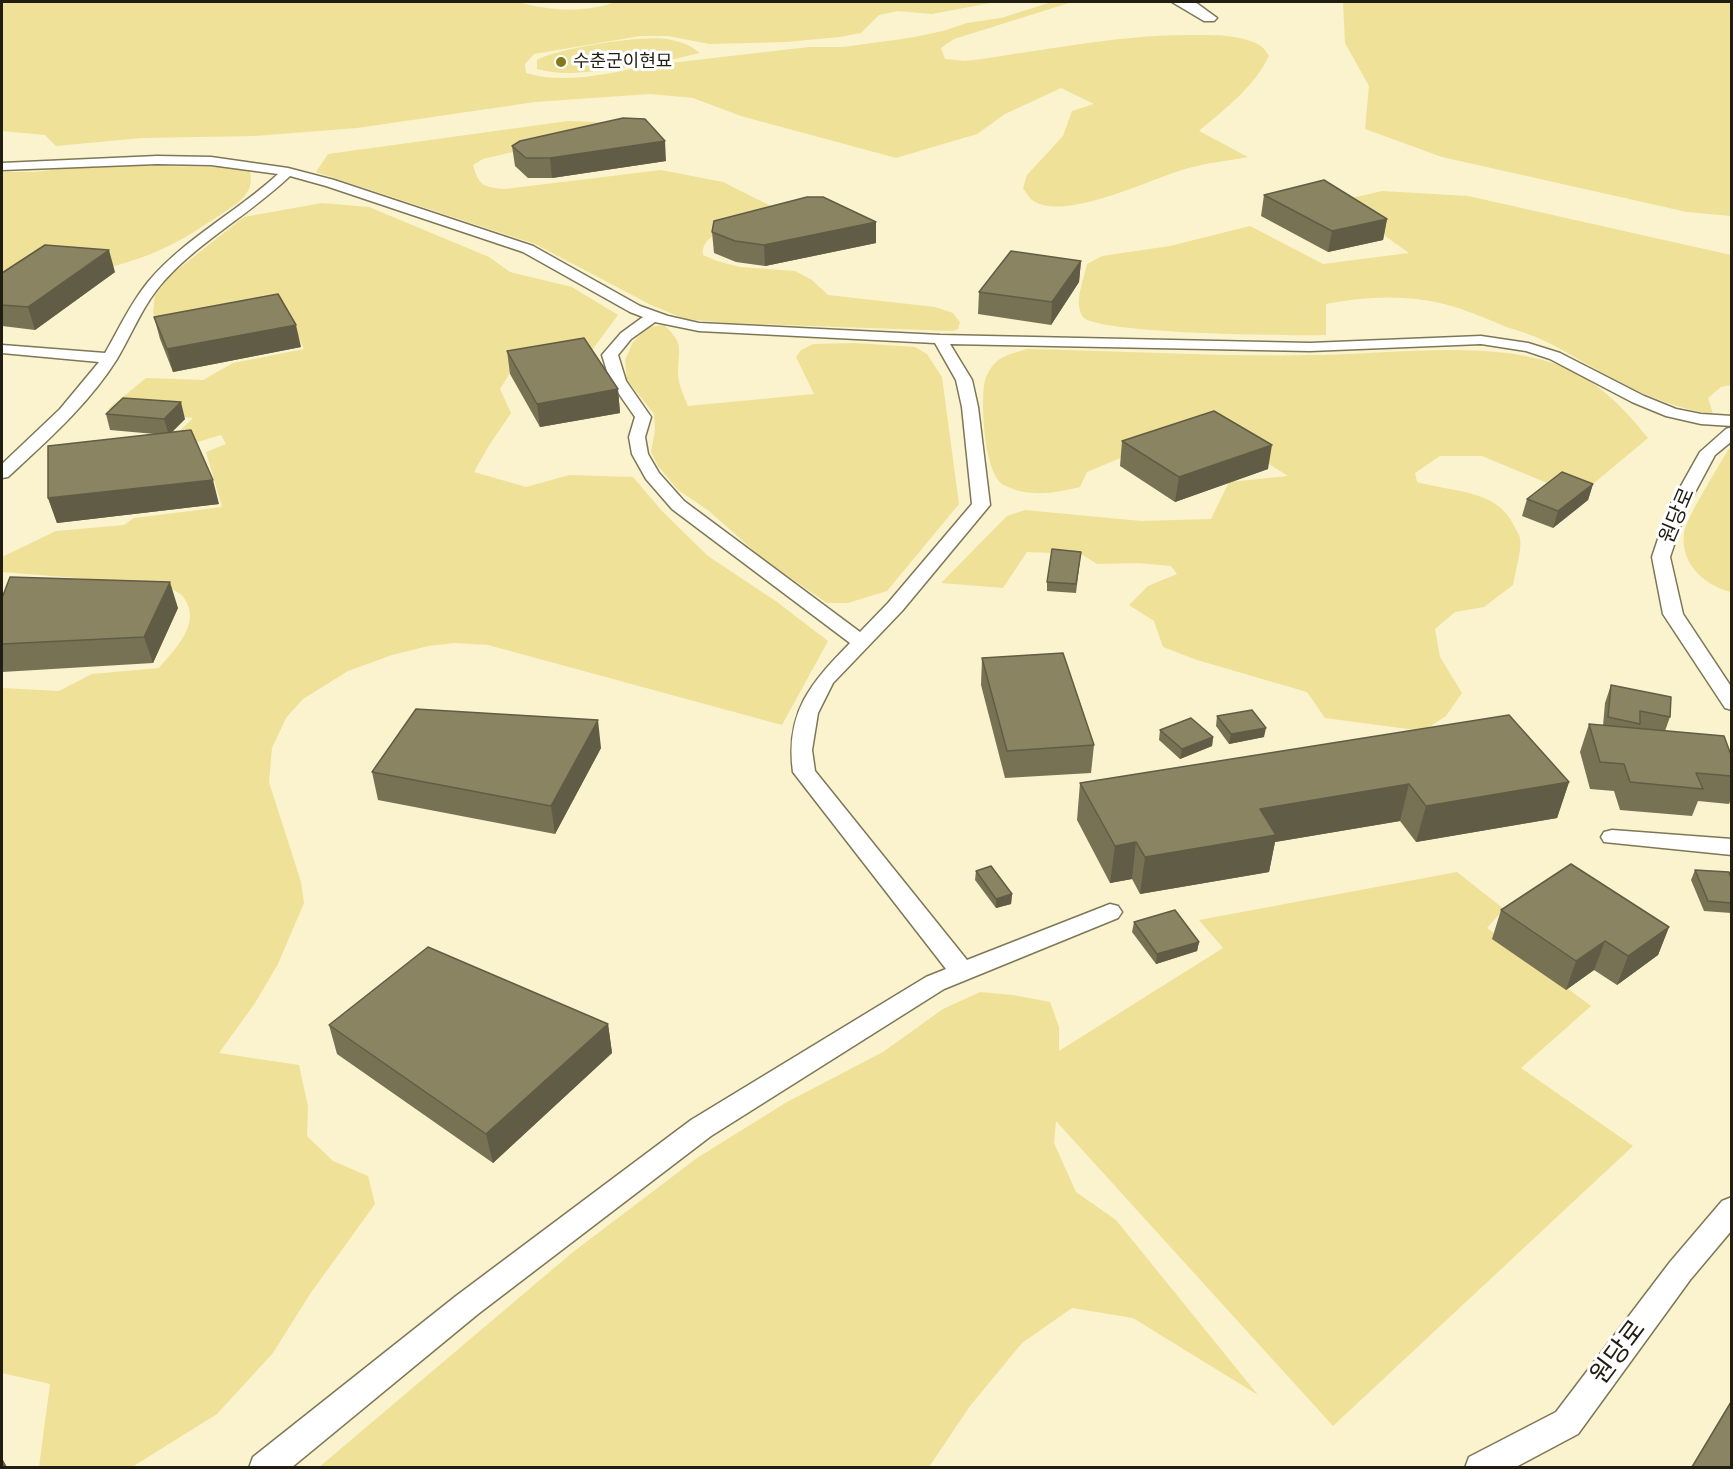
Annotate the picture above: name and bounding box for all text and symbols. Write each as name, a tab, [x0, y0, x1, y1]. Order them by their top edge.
place label: 수춘군이현묘	[573, 51, 672, 73]
marker: 수춘군이현묘	[554, 55, 568, 69]
street label: 원당로	[1655, 484, 1701, 548]
street label: 원당로	[1585, 1315, 1653, 1391]

